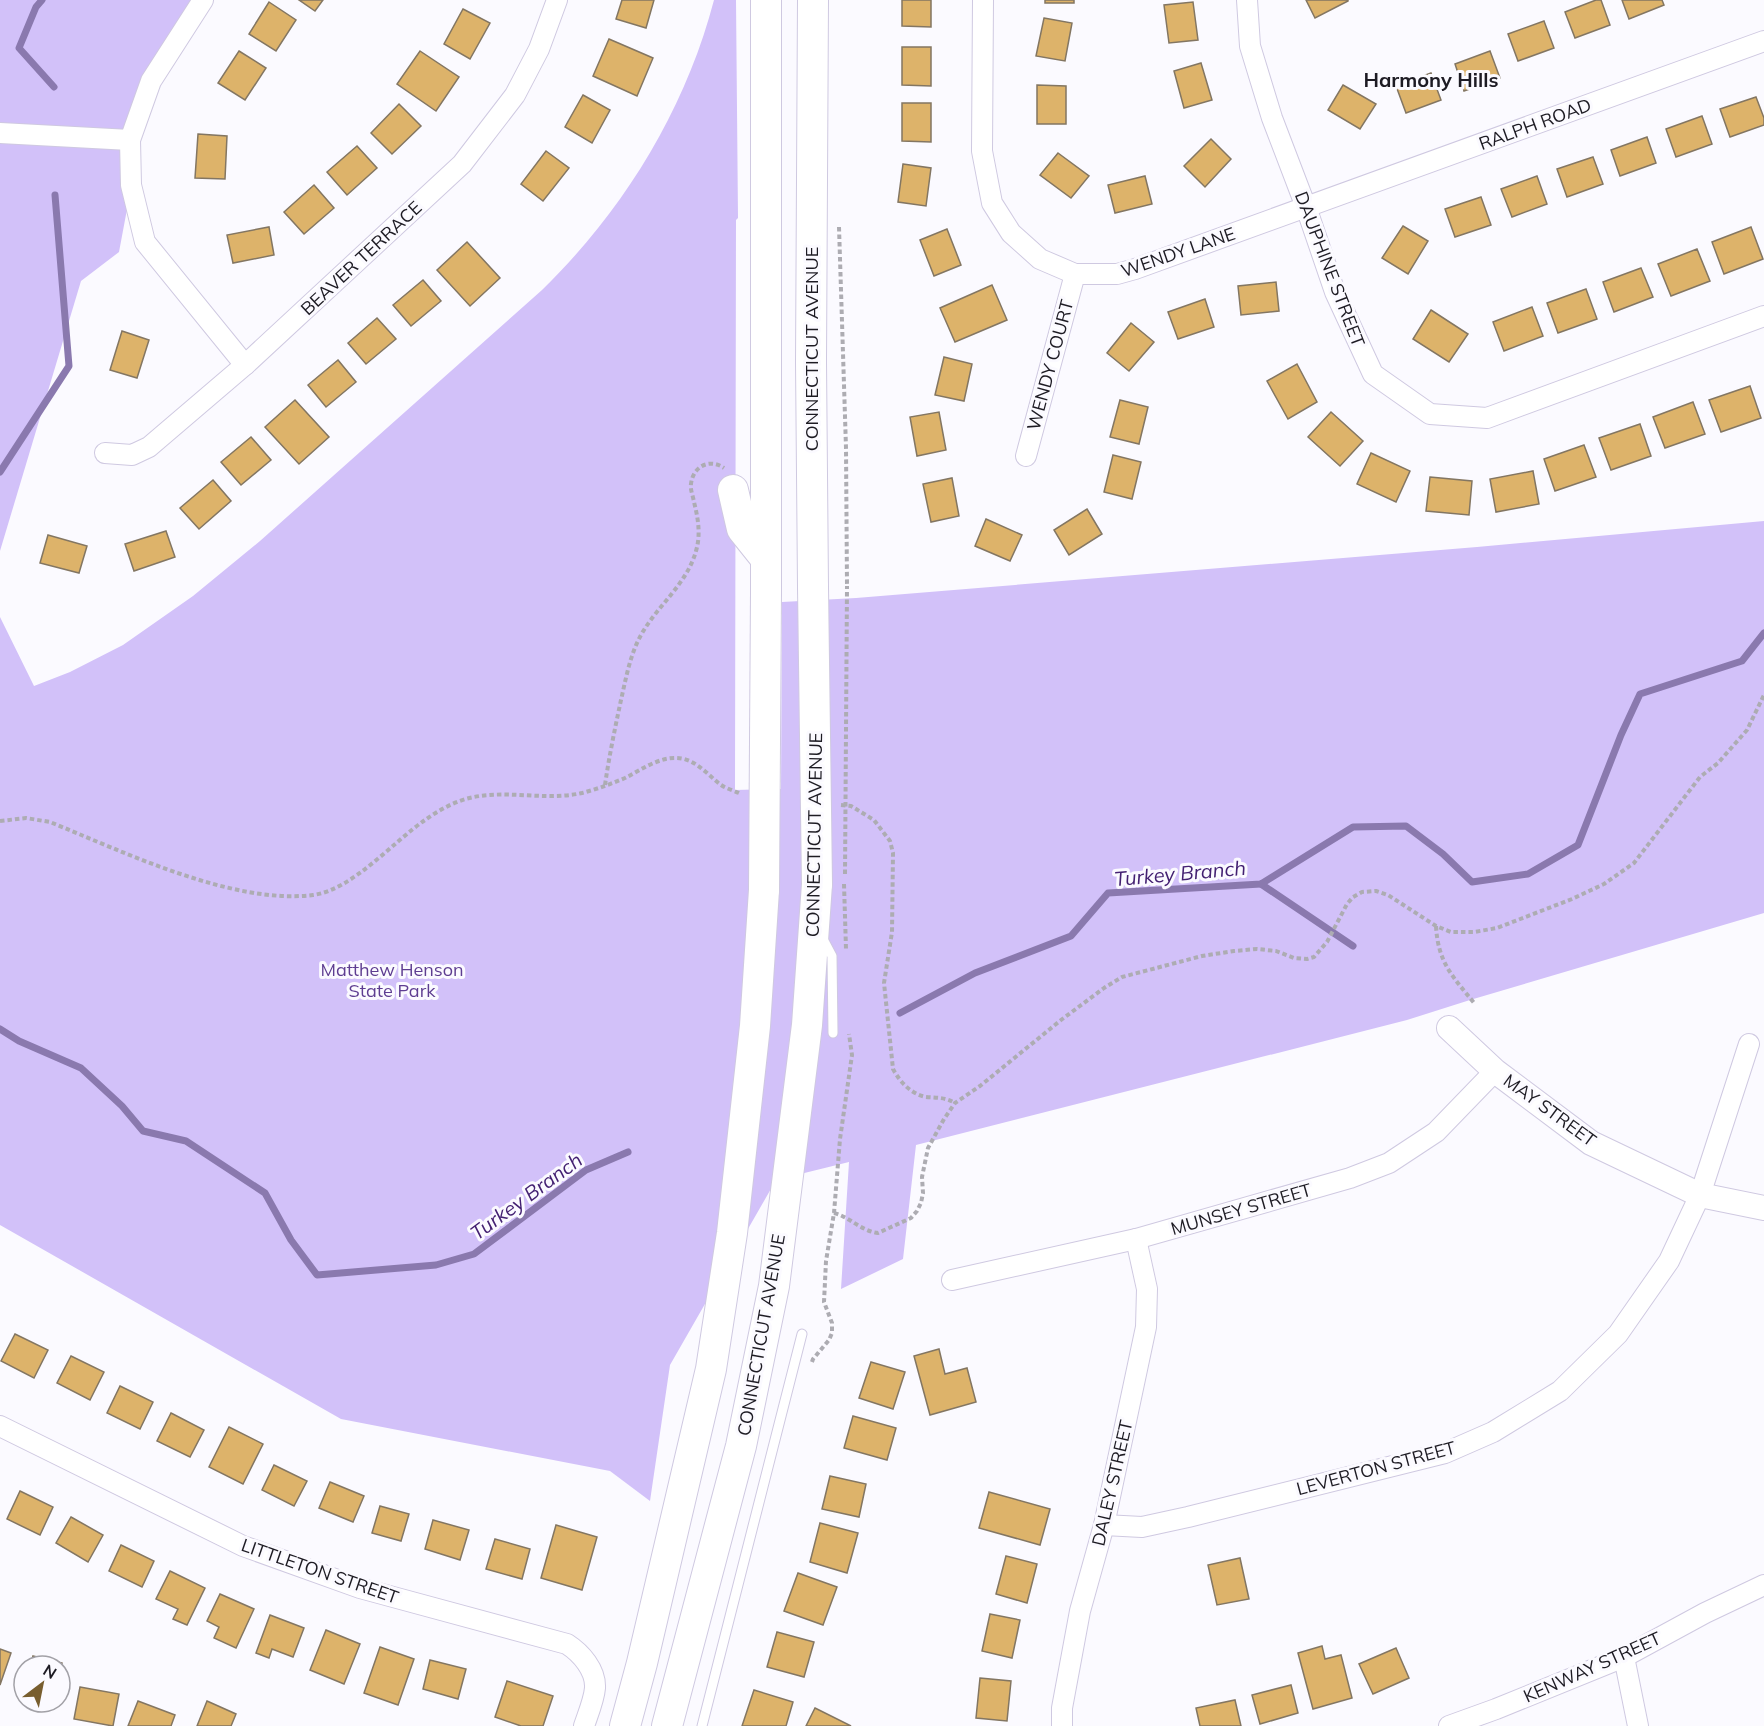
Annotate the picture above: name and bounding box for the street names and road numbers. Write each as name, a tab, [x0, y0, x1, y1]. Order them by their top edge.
street label: RALPH ROAD	[1476, 93, 1594, 155]
street label: DAUPHINE STREET	[1290, 188, 1370, 350]
street label: BEAVER TERRACE	[296, 196, 426, 320]
street label: WENDY LANE	[1118, 222, 1238, 282]
street label: CONNECTICUT AVENUE	[800, 247, 823, 451]
street label: WENDY COURT	[1022, 297, 1079, 433]
street label: CONNECTICUT AVENUE	[801, 733, 827, 937]
street label: MAY STREET	[1499, 1069, 1601, 1151]
street label: MUNSEY STREET	[1168, 1178, 1314, 1240]
street label: CONNECTICUT AVENUE	[732, 1232, 790, 1438]
street label: DALEY STREET	[1086, 1418, 1138, 1548]
street label: LEVERTON STREET	[1294, 1436, 1458, 1500]
street label: LITTLETON STREET	[238, 1533, 402, 1609]
street label: KENWAY STREET	[1520, 1626, 1664, 1708]

